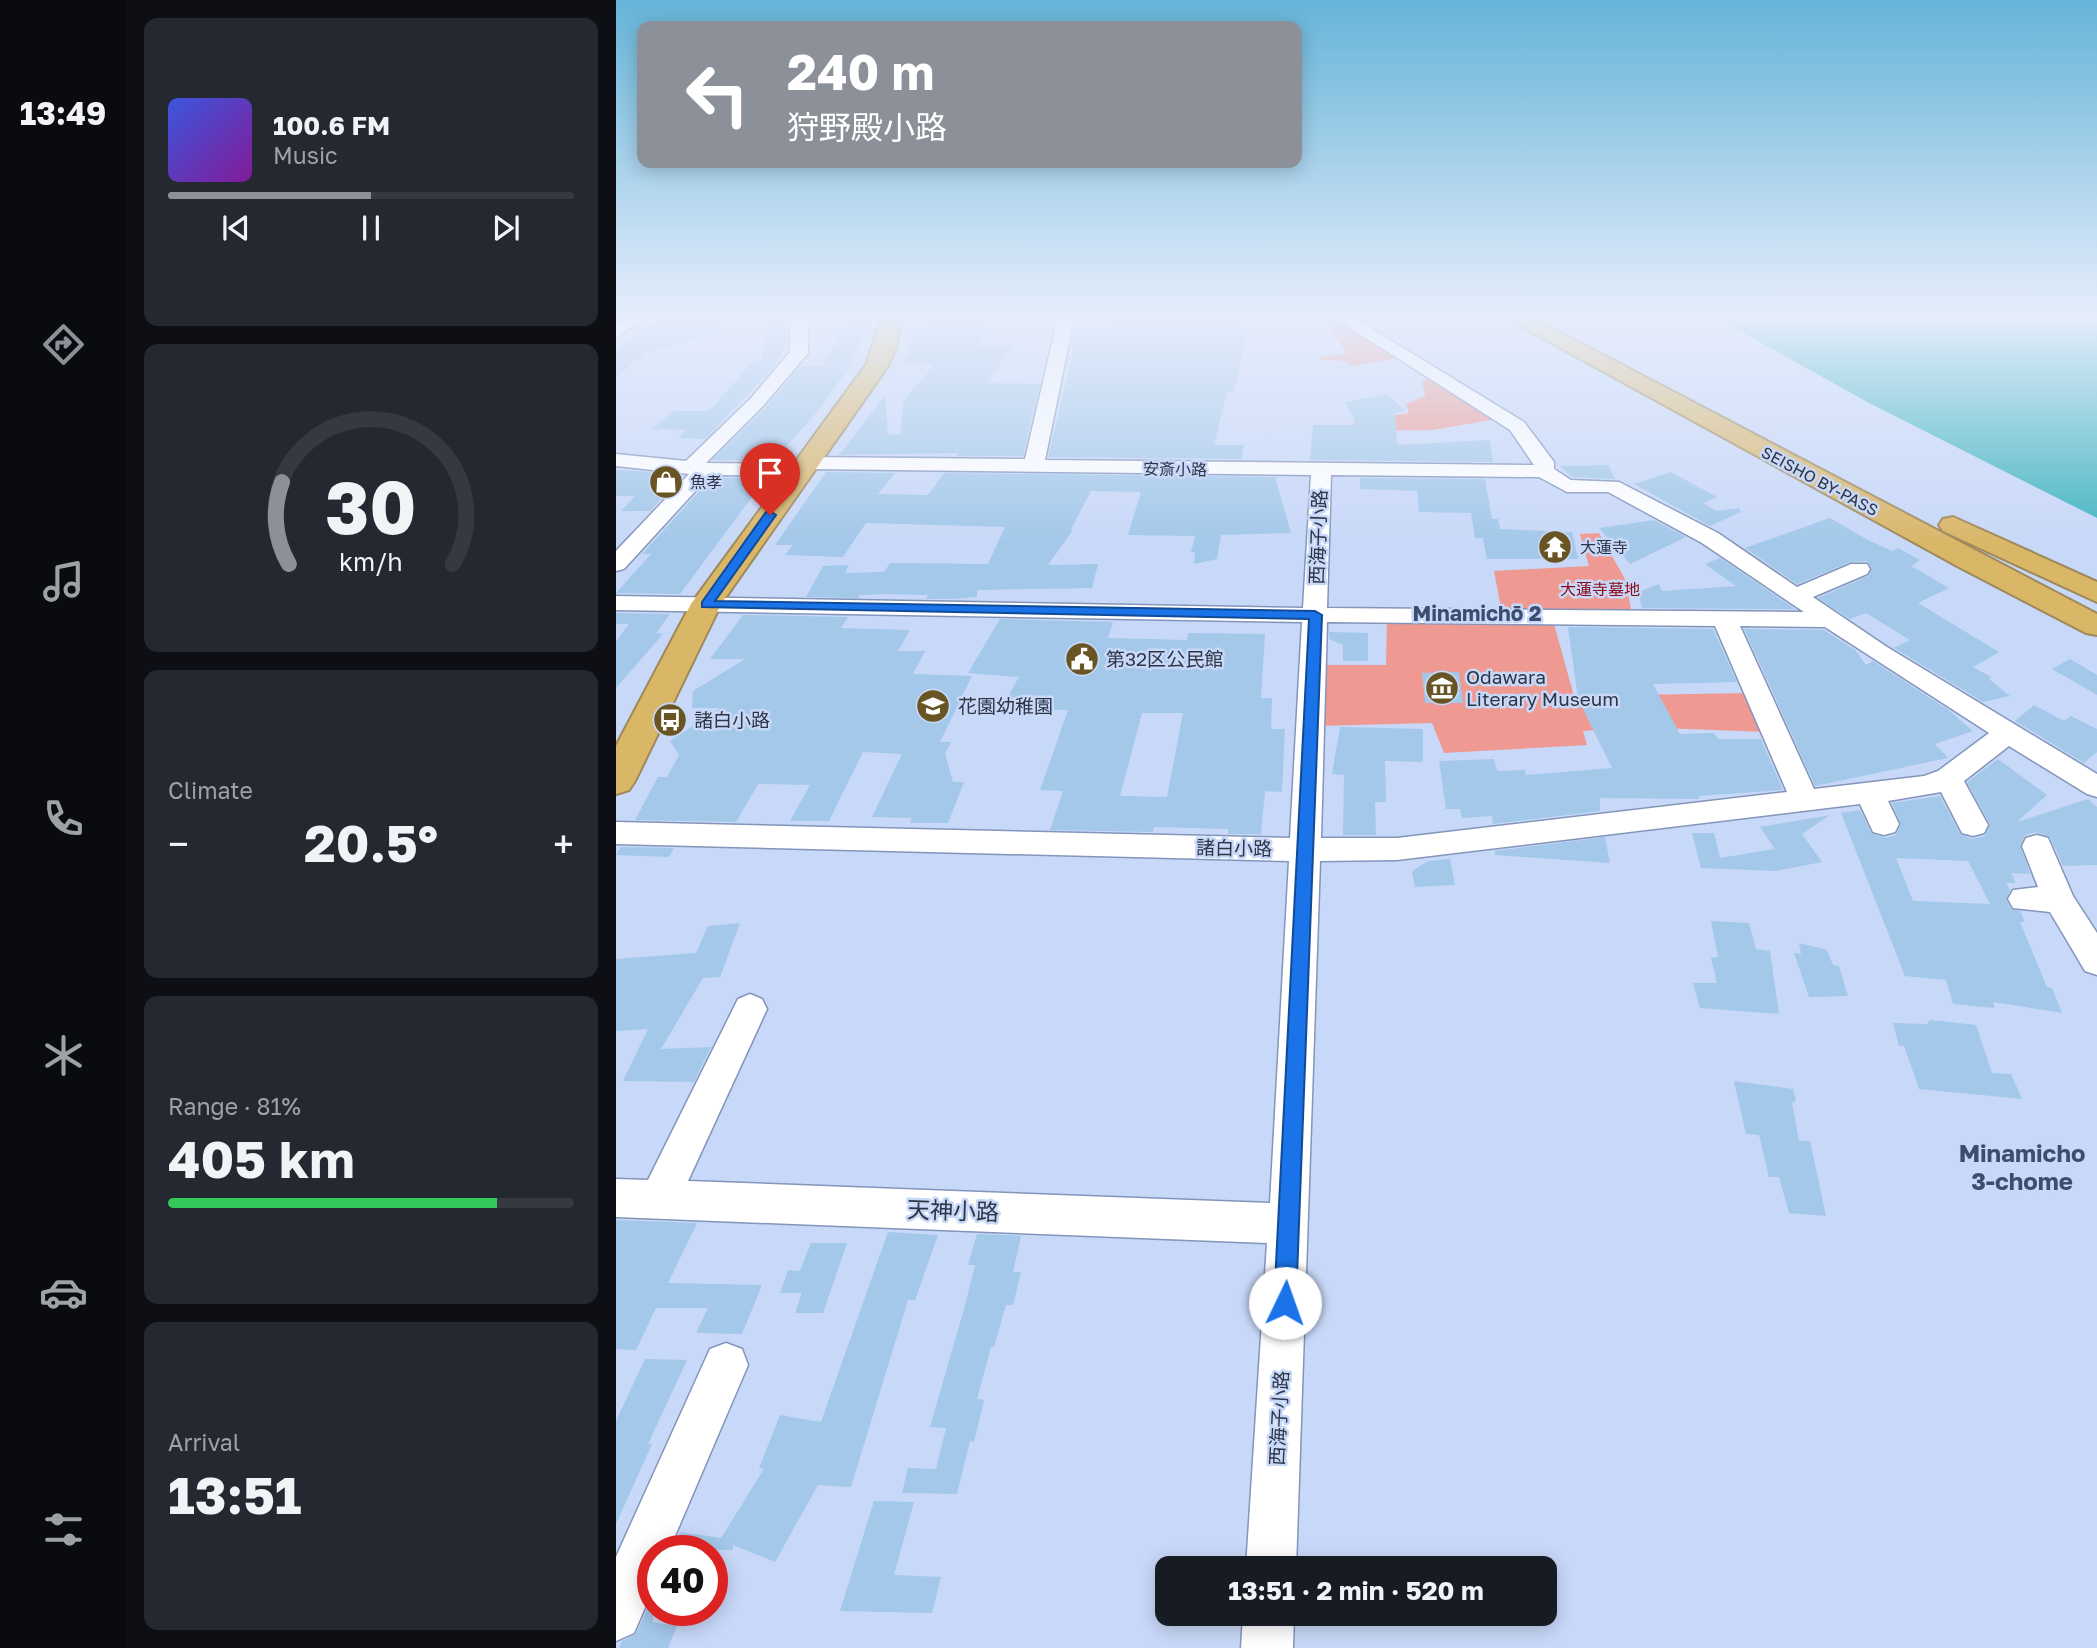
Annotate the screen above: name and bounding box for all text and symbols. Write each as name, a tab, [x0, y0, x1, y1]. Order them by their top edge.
text: 240 m	[787, 42, 935, 101]
icon: left	[672, 49, 763, 140]
text: 13:49	[20, 94, 106, 132]
text: 狩野殿小路	[787, 108, 947, 146]
text: 100.6 FM	[273, 110, 390, 141]
text: Music	[273, 141, 338, 169]
icon: previous	[217, 209, 255, 247]
icon: pause	[352, 209, 390, 247]
icon: next	[487, 209, 525, 247]
icon: directions	[39, 320, 88, 369]
street label: SEISHO BY-PASS	[1758, 442, 1882, 520]
pin	[740, 443, 800, 515]
icon: arrive	[751, 454, 789, 492]
street label: 安斎小路	[1143, 458, 1207, 480]
text: 30	[325, 463, 417, 550]
shop icon: 魚孝	[647, 463, 685, 501]
place label: 魚孝	[690, 472, 722, 492]
street label: 西海子小路	[1304, 489, 1331, 585]
temple icon: 大蓮寺	[1536, 528, 1574, 566]
place label: 大蓮寺	[1580, 537, 1628, 557]
text: km/h	[339, 546, 403, 577]
icon: music	[39, 557, 88, 606]
park label: 大蓮寺墓地	[1560, 579, 1640, 599]
district label: Minamichō 2	[1413, 600, 1542, 626]
public building icon: 第32区公民館	[1063, 640, 1101, 678]
place label: 第32区公民館	[1106, 647, 1223, 670]
place label: Odawara Literary Museum	[1466, 665, 1619, 710]
museum icon: Odawara Literary Museum	[1423, 669, 1461, 707]
school or university icon: 花園幼稚園	[914, 687, 952, 725]
place label: 花園幼稚園	[958, 694, 1053, 717]
bus stop icon: 諸白小路	[651, 701, 689, 739]
place label: 諸白小路	[694, 708, 770, 731]
text: Climate	[168, 776, 253, 804]
icon: phone	[39, 794, 88, 843]
text: 20.5°	[304, 811, 438, 873]
text: −	[168, 821, 189, 866]
text: +	[553, 821, 574, 866]
street label: 諸白小路	[1196, 835, 1272, 860]
icon: climate	[39, 1031, 88, 1080]
text: Range · 81%	[168, 1092, 301, 1120]
text: 405 km	[168, 1127, 355, 1189]
district label: Minamicho 3-chome	[1959, 1138, 2085, 1195]
street label: 天神小路	[907, 1194, 999, 1226]
position arrow	[1248, 1266, 1322, 1340]
icon: car	[39, 1268, 88, 1317]
street label: 西海子小路	[1265, 1370, 1292, 1466]
text: Arrival	[168, 1428, 240, 1456]
text: 13:51	[168, 1463, 302, 1525]
icon: filters	[39, 1505, 88, 1554]
speed limit sign: 40	[637, 1535, 728, 1626]
text: 13:51 · 2 min · 520 m	[1228, 1575, 1484, 1606]

